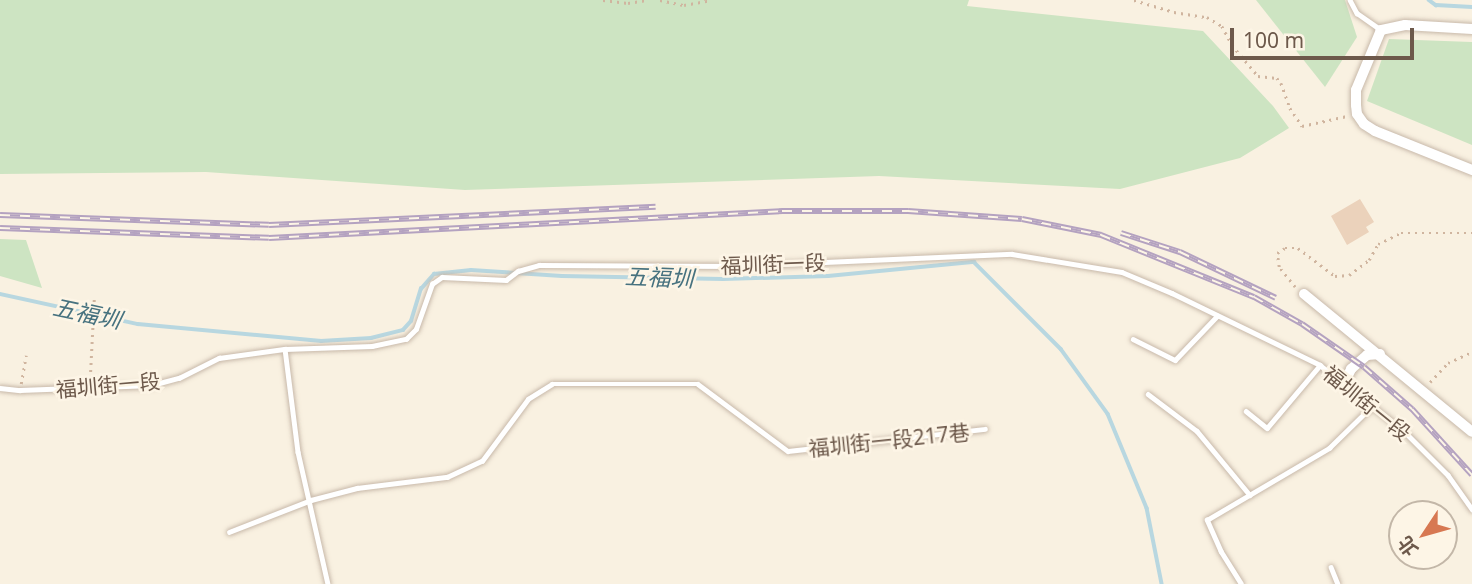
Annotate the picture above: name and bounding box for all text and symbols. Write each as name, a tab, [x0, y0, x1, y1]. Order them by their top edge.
scale bar	[1234, 14, 1418, 58]
text: 100 m	[1243, 26, 1304, 54]
street label: 福圳街一段	[720, 250, 826, 278]
water label: 五福圳	[624, 262, 694, 292]
water label: 五福圳	[50, 292, 124, 334]
street label: 福圳街一段	[1318, 360, 1416, 446]
street label: 福圳街一段	[55, 368, 161, 402]
street label: 福圳街一段217巷	[807, 419, 971, 461]
north arrow	[1388, 500, 1458, 570]
text: 北	[1392, 531, 1424, 562]

